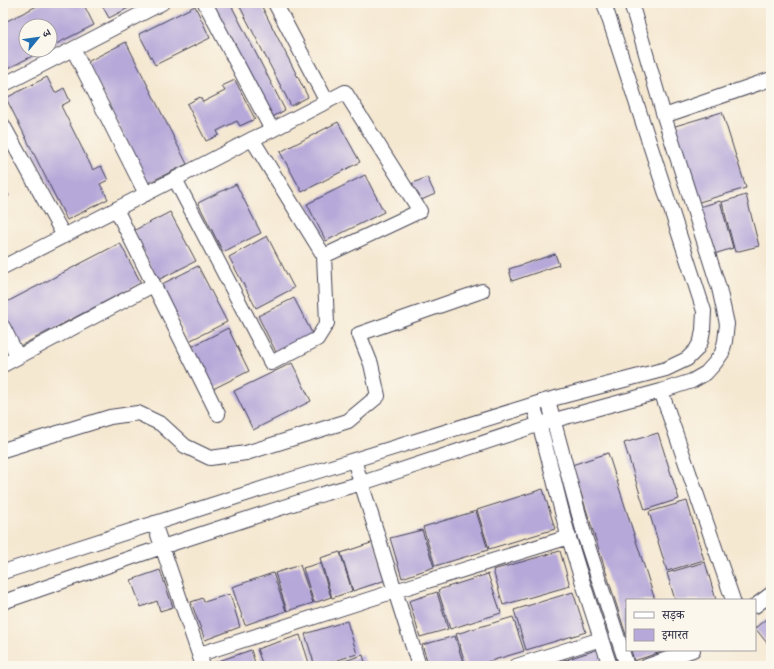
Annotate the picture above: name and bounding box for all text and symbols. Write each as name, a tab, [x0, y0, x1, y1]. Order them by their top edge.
north arrow	[18, 18, 58, 58]
text: उ	[38, 26, 55, 41]
legend	[626, 599, 756, 651]
text: सड़क	[661, 607, 686, 623]
text: इमारत	[661, 627, 689, 643]

